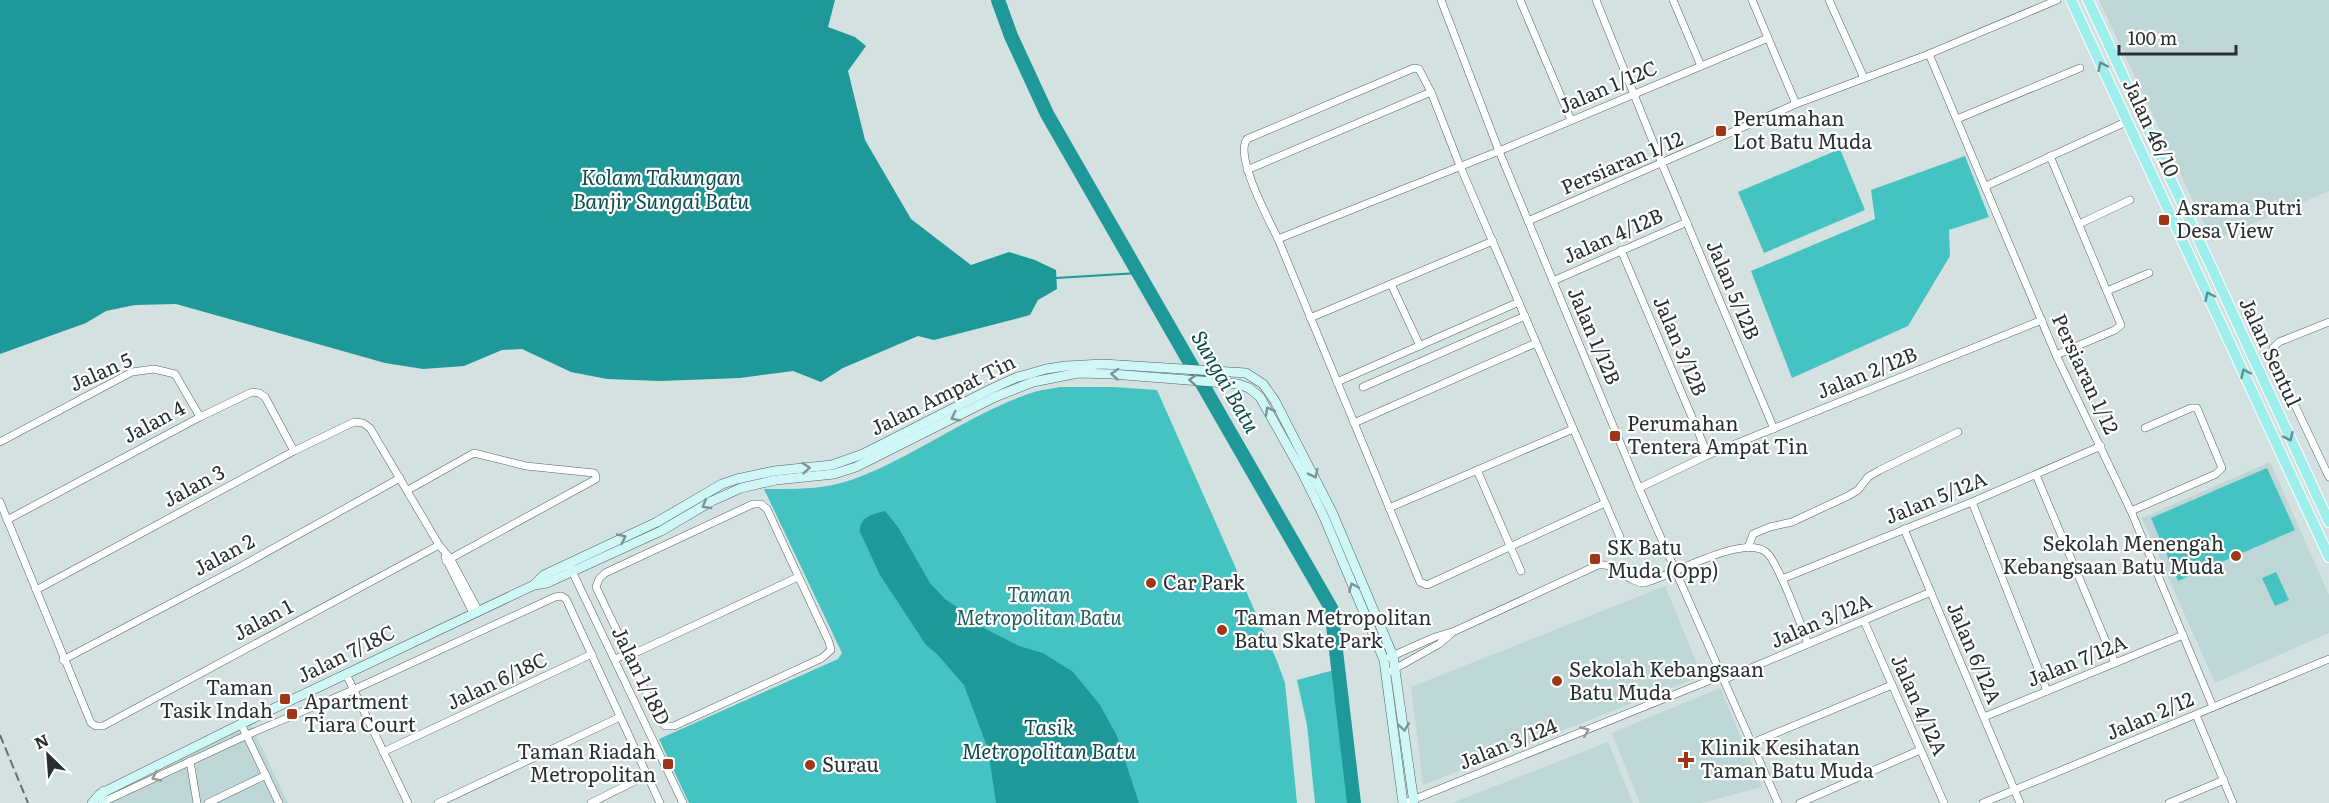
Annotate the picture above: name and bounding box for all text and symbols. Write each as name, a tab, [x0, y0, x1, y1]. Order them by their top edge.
scale bar	[2119, 18, 2236, 56]
text: 100 m	[2128, 24, 2177, 51]
street label: Jalan 1/12C	[1553, 51, 1661, 119]
one-way arrow	[2098, 61, 2110, 72]
street label: Jalan 46/10	[2117, 73, 2189, 181]
place label: Perumahan Lot Batu Muda	[1733, 102, 1872, 155]
street label: Persiaran 1/12	[1555, 122, 1687, 200]
marker: Perumahan Lot Batu Muda	[1714, 124, 1728, 138]
water label: Kolam Takungan Banjir Sungai Batu	[572, 160, 750, 215]
place label: Asrama Putri Desa View	[2176, 191, 2302, 244]
street label: Jalan 4/12B	[1557, 199, 1667, 270]
marker: Asrama Putri Desa View	[2157, 213, 2171, 227]
street label: Jalan 5/12B	[1700, 235, 1769, 344]
street label: Jalan 1/12B	[1562, 282, 1630, 389]
street label: Jalan 3/12B	[1647, 291, 1716, 400]
one-way arrow	[2204, 291, 2216, 302]
street label: Jalan Sentul	[2233, 291, 2310, 411]
street label: Persiaran 1/12	[2046, 308, 2128, 439]
water label: Sungai Batu	[1185, 324, 1269, 438]
street label: Jalan 2/12B	[1812, 337, 1921, 405]
street label: Jalan 5	[64, 343, 136, 397]
street label: Jalan Ampat Tin	[864, 345, 1020, 441]
one-way arrow	[1110, 368, 1119, 381]
one-way arrow	[2240, 368, 2252, 379]
one-way arrow	[1189, 374, 1198, 387]
street label: Jalan 4	[117, 391, 190, 449]
one-way arrow	[1265, 407, 1276, 417]
place label: Perumahan Tentera Ampat Tin	[1627, 407, 1808, 460]
one-way arrow	[951, 410, 961, 421]
marker: Perumahan Tentera Ampat Tin	[1608, 429, 1622, 443]
one-way arrow	[2282, 430, 2294, 441]
street label: Jalan 3	[157, 455, 229, 513]
one-way arrow	[802, 462, 811, 475]
street label: Jalan 5/12A	[1880, 462, 1991, 530]
one-way arrow	[1306, 468, 1318, 479]
one-way arrow	[701, 498, 712, 509]
street label: Jalan 2	[187, 525, 259, 582]
place label: Sekolah Menengah Kebangsaan Batu Muda	[2002, 527, 2224, 580]
place label: SK Batu Muda (Opp)	[1607, 531, 1719, 584]
one-way arrow	[615, 534, 626, 546]
marker: Sekolah Menengah Kebangsaan Batu Muda	[2229, 549, 2243, 563]
marker: SK Batu Muda (Opp)	[1588, 552, 1602, 566]
place label: Car Park	[1163, 566, 1246, 596]
marker: Car Park	[1144, 576, 1158, 590]
park label: Taman Metropolitan Batu	[956, 578, 1122, 631]
one-way arrow	[1348, 582, 1360, 593]
street label: Jalan 3/12A	[1765, 584, 1876, 654]
street label: Jalan 1	[227, 590, 297, 646]
street label: Jalan 6/12A	[1941, 597, 2011, 708]
place label: Taman Metropolitan Batu Skate Park	[1234, 601, 1432, 654]
street label: Jalan 7/18C	[291, 616, 399, 689]
street label: Jalan 1/18D	[606, 621, 680, 730]
marker: Taman Metropolitan Batu Skate Park	[1215, 623, 1229, 637]
street label: Jalan 7/12A	[2022, 625, 2131, 693]
street label: Jalan 6/18C	[441, 643, 551, 716]
street label: Jalan 4/12A	[1885, 649, 1957, 760]
place label: Sekolah Kebangsaan Batu Muda	[1569, 653, 1764, 706]
place label: Taman Tasik Indah	[160, 671, 273, 724]
marker: Sekolah Kebangsaan Batu Muda	[1550, 674, 1564, 688]
street label: Jalan 2/12	[2101, 682, 2198, 746]
place label: Apartment Tiara Court	[304, 685, 416, 738]
marker: Taman Tasik Indah	[278, 692, 292, 706]
marker: Apartment Tiara Court	[285, 707, 299, 721]
street label: Jalan 3/124	[1453, 709, 1561, 776]
water label: Tasik Metropolitan Batu	[962, 710, 1137, 765]
one-way arrow	[1397, 722, 1409, 731]
north arrow	[18, 725, 78, 785]
one-way arrow	[1579, 726, 1590, 738]
text: N	[30, 727, 52, 754]
place label: Klinik Kesihatan Taman Batu Muda	[1700, 731, 1874, 784]
place label: Taman Riadah Metropolitan	[517, 735, 656, 788]
place label: Surau	[822, 748, 879, 778]
marker: Klinik Kesihatan Taman Batu Muda	[1677, 751, 1695, 769]
marker: Taman Riadah Metropolitan	[661, 757, 675, 771]
marker: Surau	[803, 758, 817, 772]
one-way arrow	[151, 770, 162, 782]

